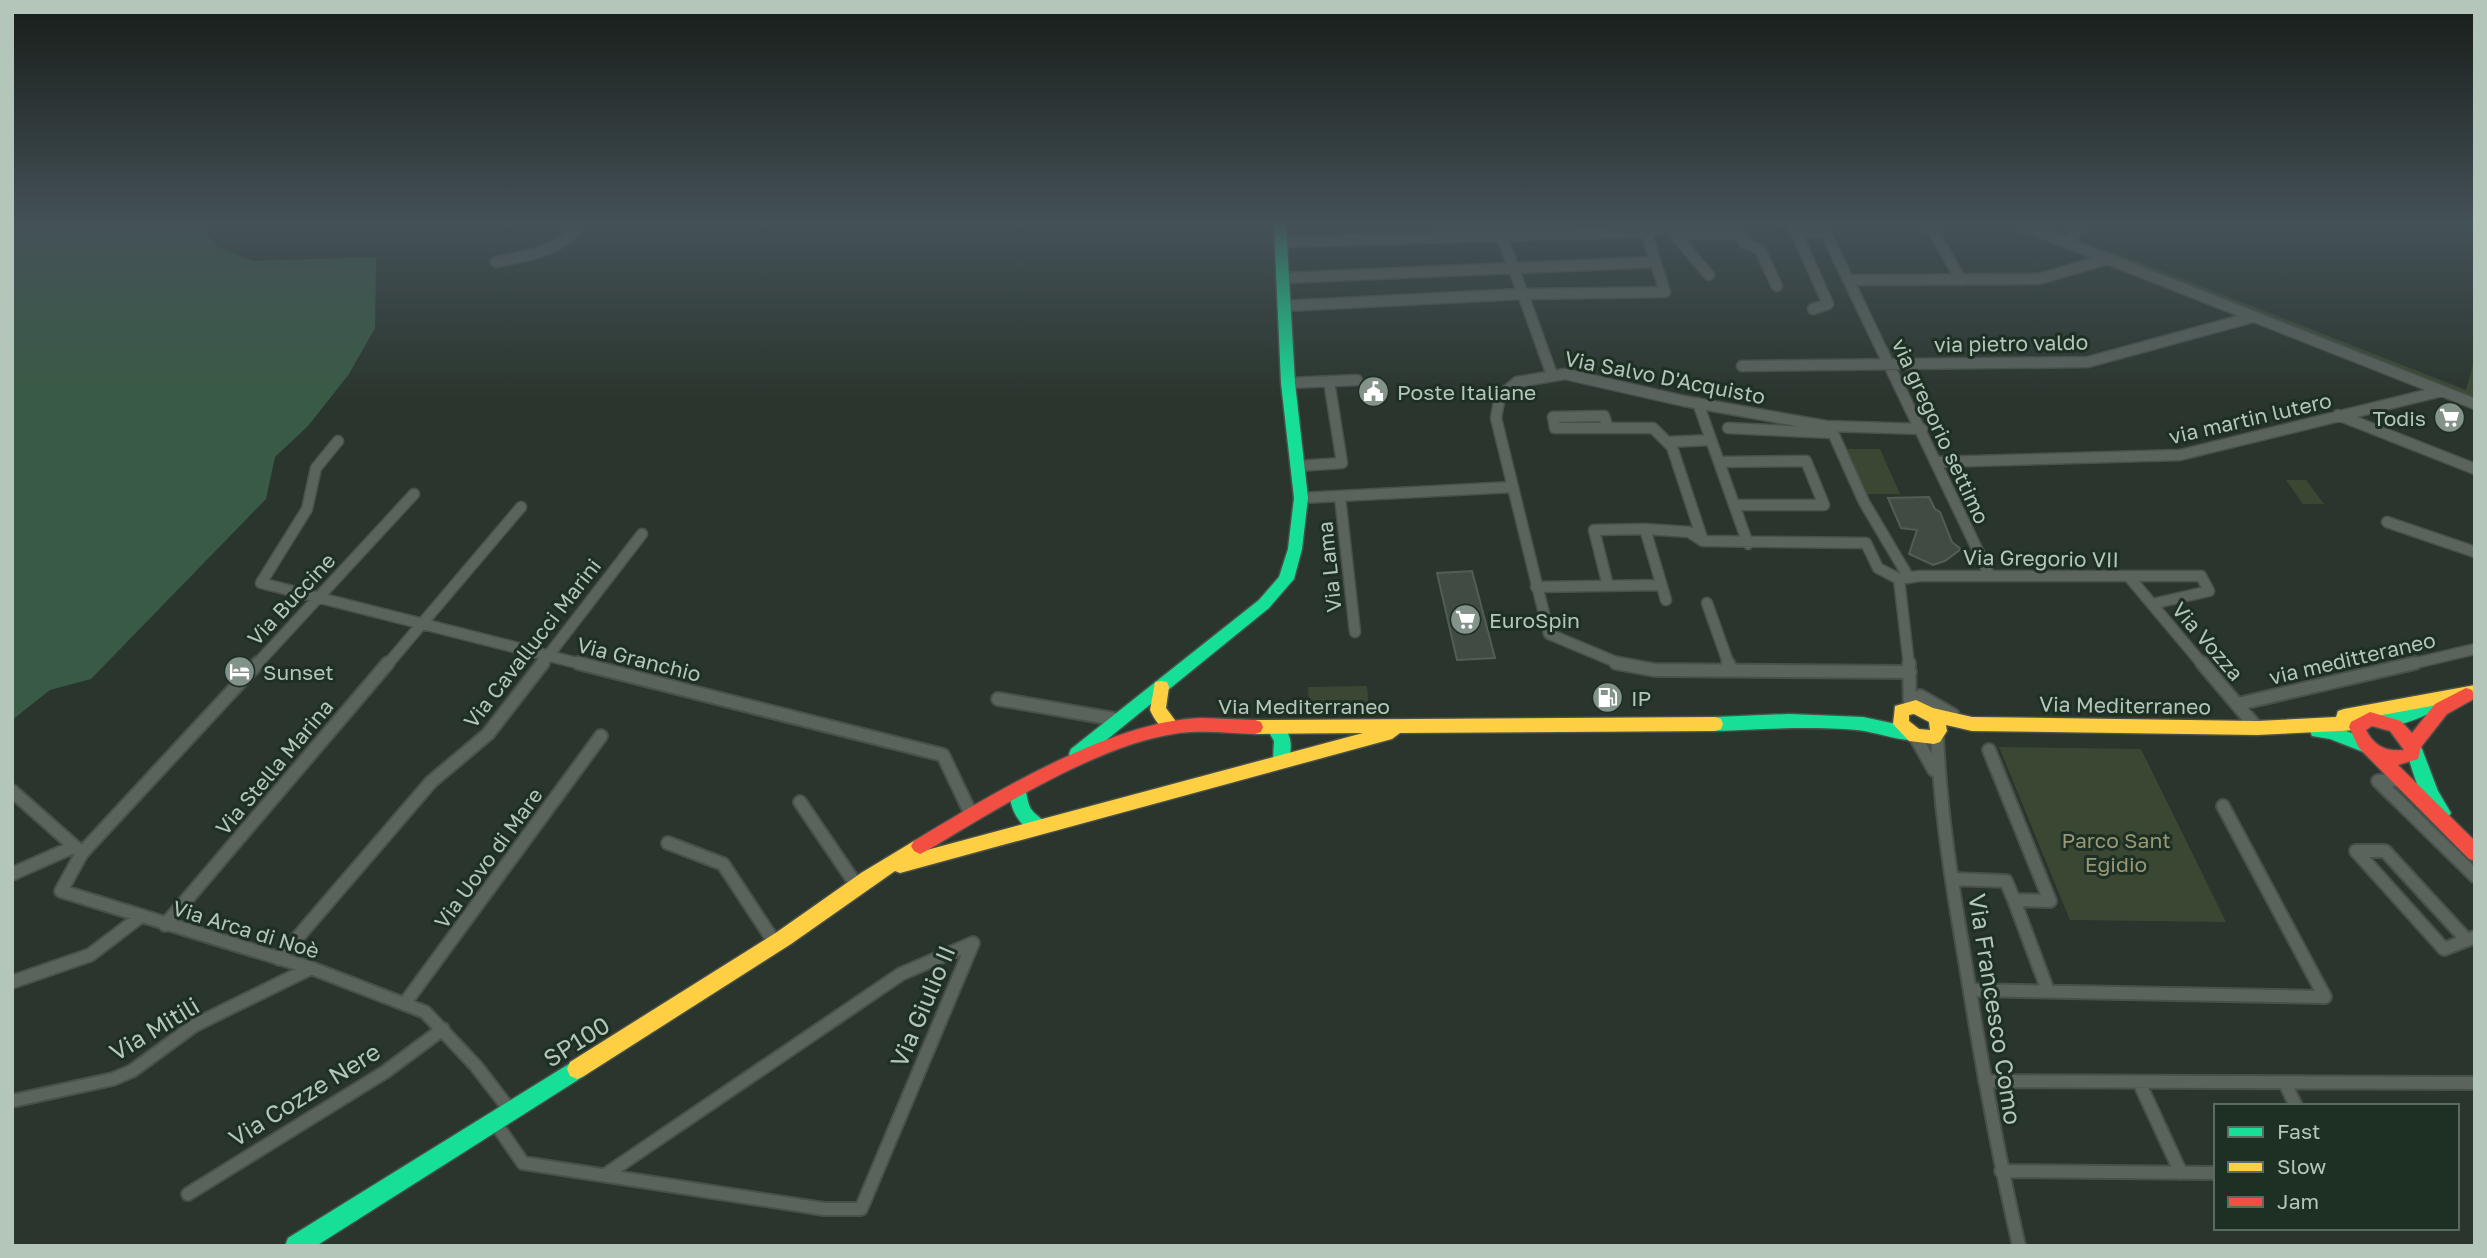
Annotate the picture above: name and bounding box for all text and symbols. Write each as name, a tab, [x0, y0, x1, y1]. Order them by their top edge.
street label: via pietro valdo	[1934, 329, 2088, 357]
street label: via gregorio settimo	[1887, 334, 1995, 528]
street label: Via Salvo D'Acquisto	[1562, 345, 1768, 409]
public building icon: Poste Italiane	[1357, 375, 1391, 409]
place label: Poste Italiane	[1397, 379, 1536, 405]
street label: via martin lutero	[2166, 387, 2334, 449]
supermarket icon: Todis	[2432, 401, 2466, 435]
place label: Todis	[2373, 405, 2426, 431]
street label: Via Lama	[1311, 520, 1347, 614]
street label: Via Gregorio VII	[1963, 544, 2119, 572]
street label: Via Buccine	[242, 547, 340, 651]
street label: Via Cavallucci Marini	[458, 553, 606, 733]
street label: Via Vozza	[2167, 596, 2249, 686]
supermarket icon: EuroSpin	[1449, 603, 1483, 637]
place label: EuroSpin	[1489, 607, 1580, 633]
street label: via meditteraneo	[2266, 626, 2438, 690]
street label: Via Granchio	[574, 631, 704, 687]
hotel icon: Sunset	[223, 655, 257, 689]
place label: Sunset	[263, 659, 334, 685]
fuel station icon: IP	[1591, 681, 1625, 715]
place label: IP	[1631, 685, 1651, 711]
street label: Via Mediterraneo	[2039, 691, 2211, 719]
street label: Via Mediterraneo	[1218, 693, 1390, 719]
street label: Via Stella Marina	[210, 694, 338, 840]
street label: Via Uovo di Mare	[428, 783, 548, 933]
park label: Parco Sant Egidio	[2061, 827, 2171, 877]
street label: Via Francesco Como	[1963, 891, 2029, 1127]
street label: Via Arca di Noè	[170, 894, 322, 964]
street label: Via Giulio II	[883, 941, 961, 1071]
street label: Via Mitili	[104, 990, 204, 1066]
street label: SP100	[538, 1009, 614, 1073]
street label: Via Cozze Nere	[223, 1036, 385, 1152]
legend	[2214, 1104, 2459, 1230]
text: Fast	[2277, 1118, 2320, 1144]
text: Slow	[2277, 1153, 2326, 1179]
text: Jam	[2277, 1188, 2319, 1214]

